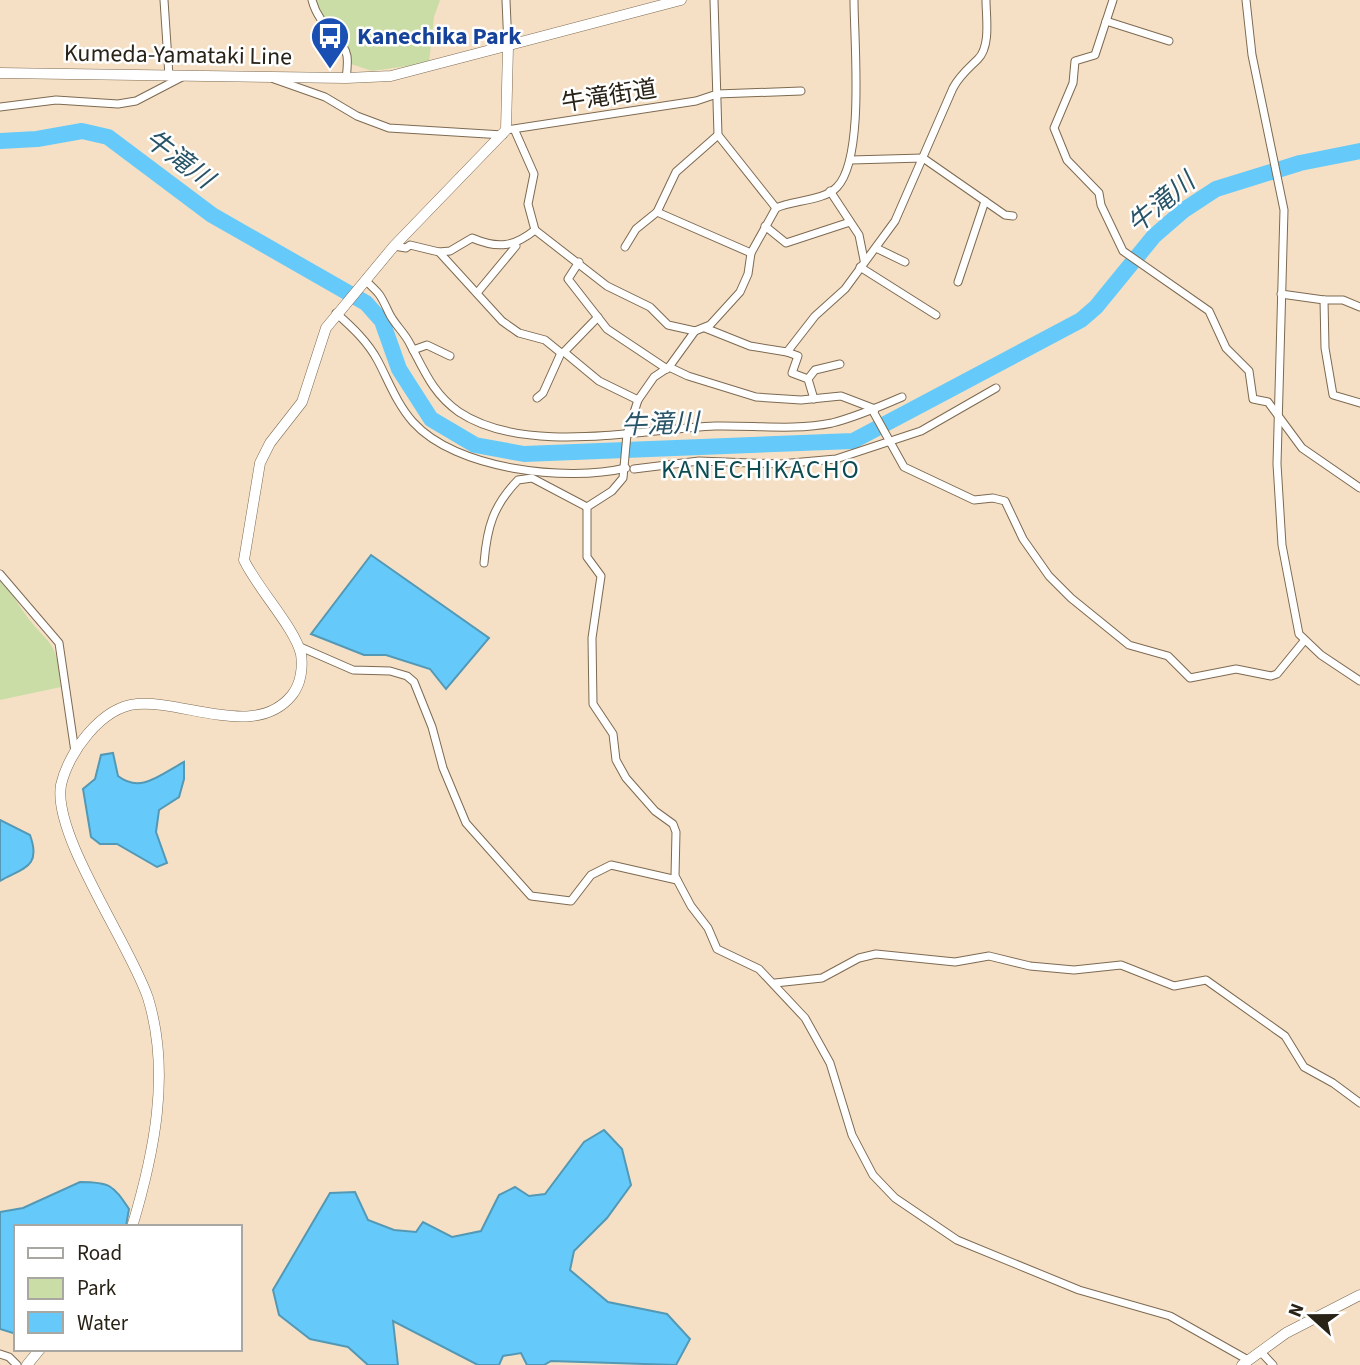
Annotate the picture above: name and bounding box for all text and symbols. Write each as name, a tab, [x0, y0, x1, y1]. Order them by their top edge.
bus stop icon: Kanechika Park	[309, 15, 351, 70]
place label: Kanechika Park	[357, 19, 522, 54]
street label: Kumeda-Yamataki Line	[64, 36, 292, 74]
street label: 牛滝街道	[559, 71, 659, 121]
water label: 牛滝川	[137, 121, 224, 199]
water label: 牛滝川	[1119, 162, 1205, 242]
water label: 牛滝川	[620, 404, 703, 444]
district label: KANECHIKACHO	[661, 451, 861, 488]
legend	[14, 1225, 242, 1351]
text: Road	[77, 1238, 122, 1268]
text: Park	[77, 1273, 117, 1303]
north arrow	[1276, 1281, 1346, 1351]
text: N	[1282, 1300, 1311, 1321]
text: Water	[77, 1308, 129, 1338]

